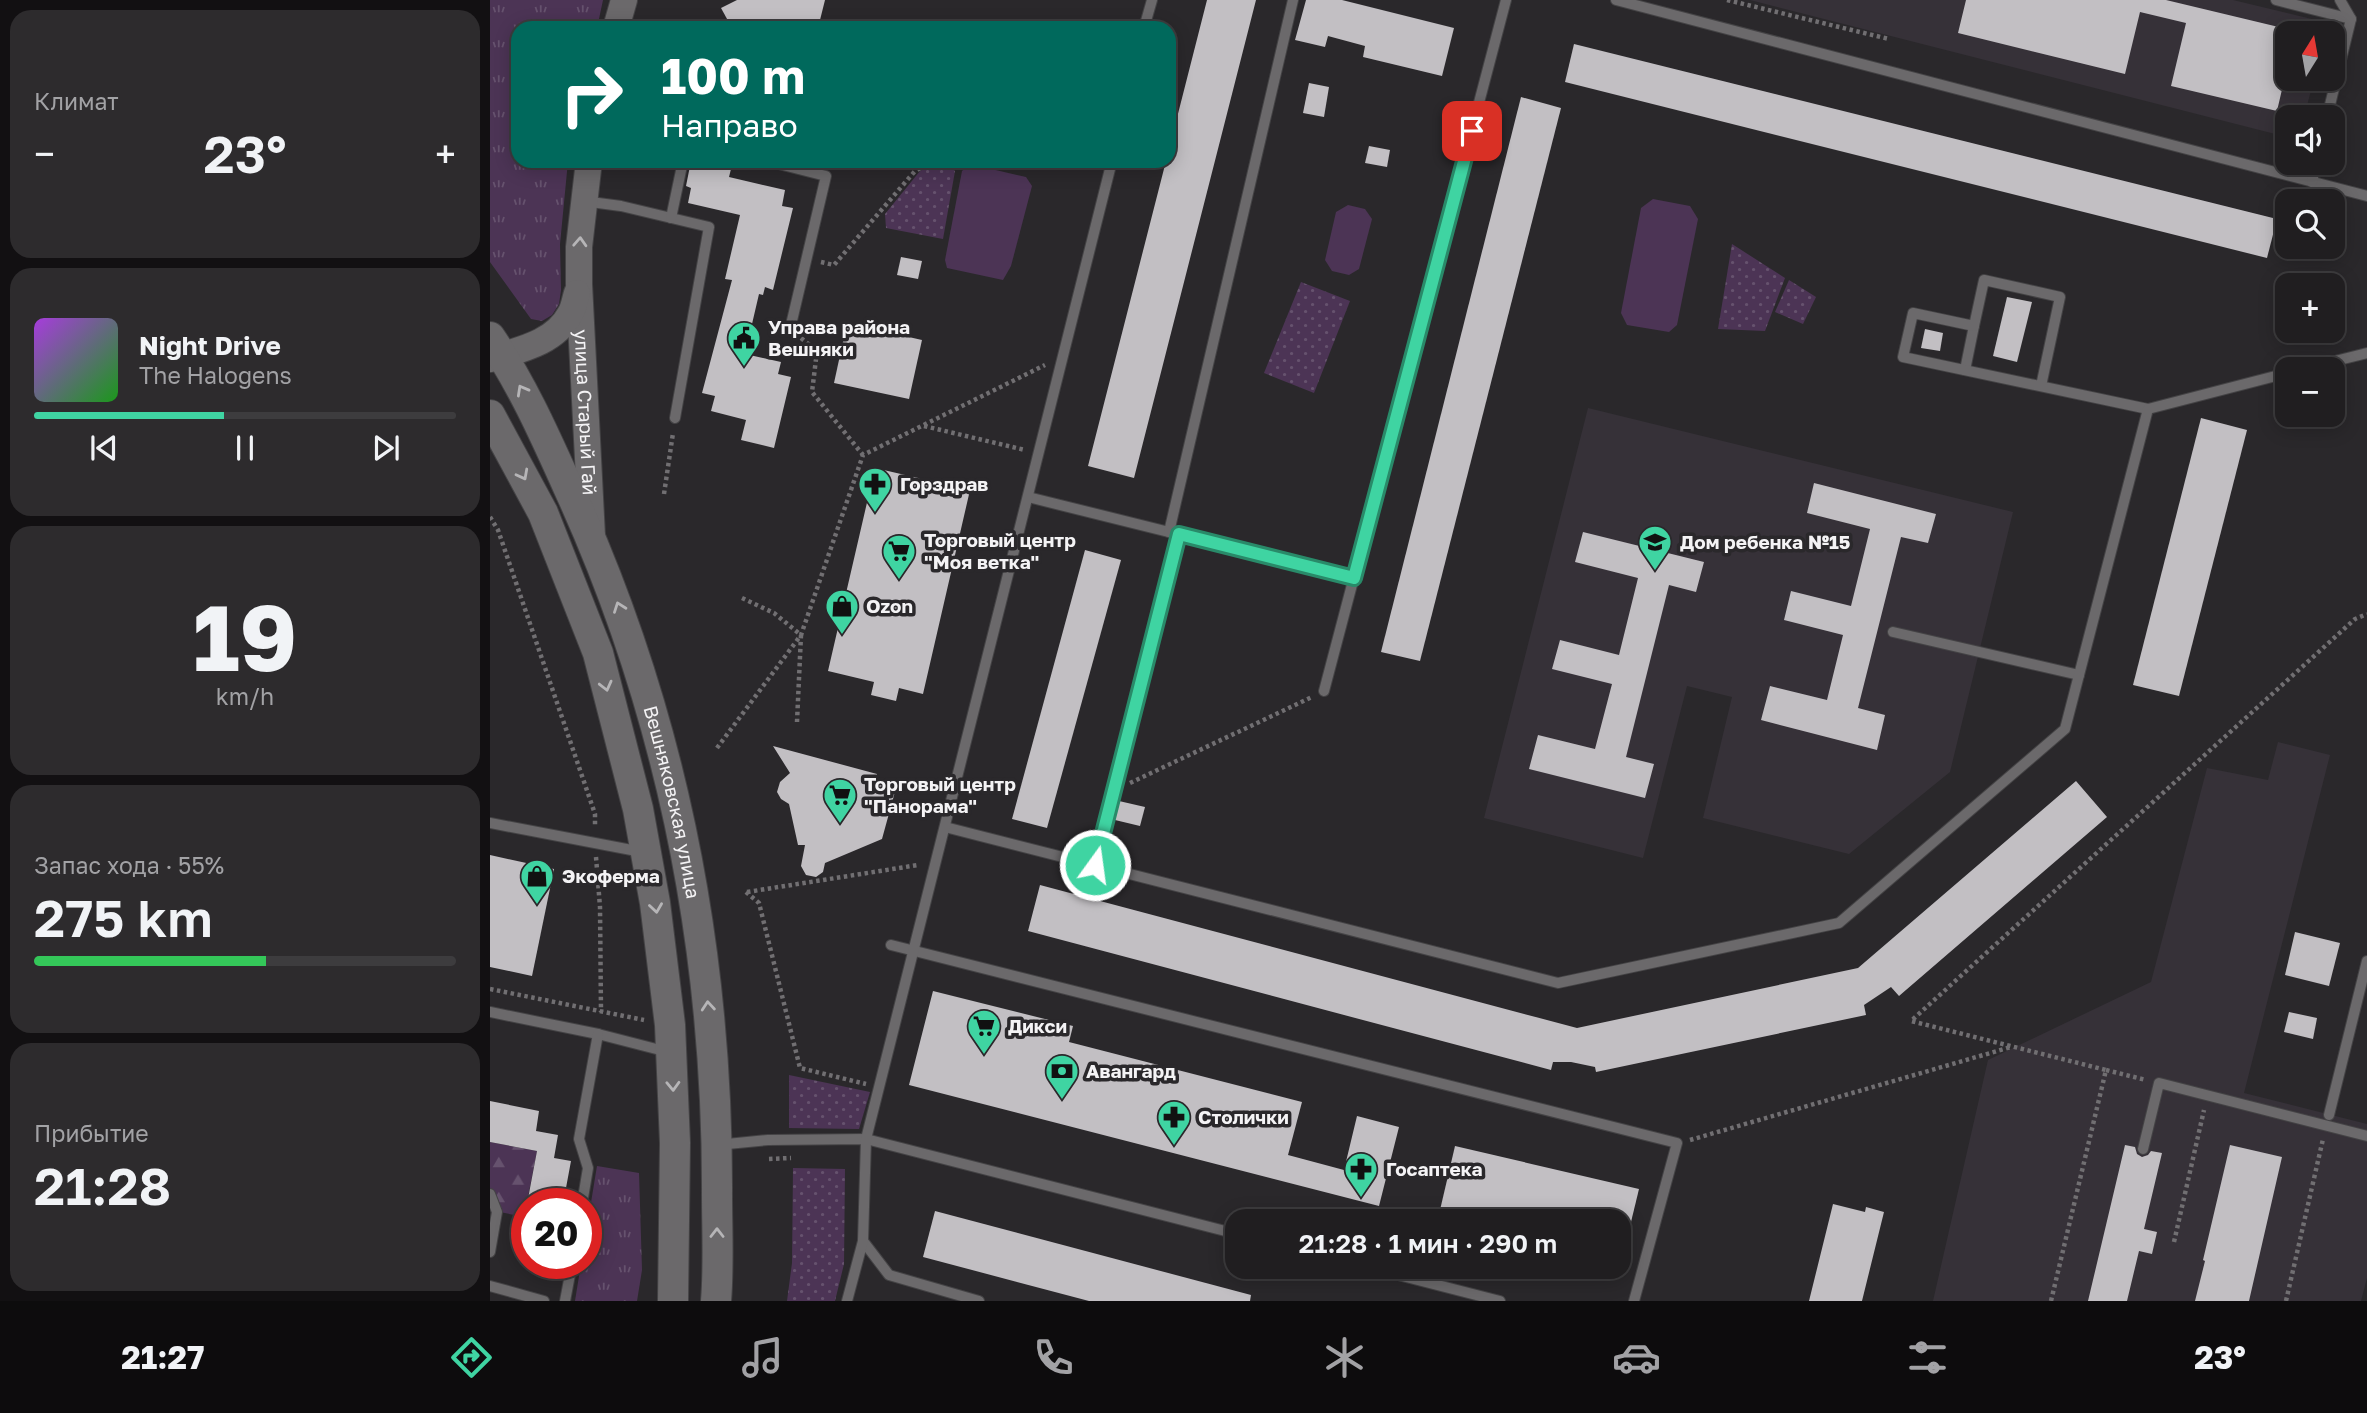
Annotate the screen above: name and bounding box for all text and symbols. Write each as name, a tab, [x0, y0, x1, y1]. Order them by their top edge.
north arrow	[2275, 21, 2345, 91]
map controls	[2275, 21, 2345, 427]
text: 100 m	[661, 46, 805, 105]
icon: right	[546, 49, 637, 140]
text: Климат	[34, 87, 119, 115]
pin	[1442, 101, 1502, 161]
button: sound	[2275, 105, 2345, 175]
text: Направо	[661, 106, 798, 144]
icon: arrive	[1453, 112, 1491, 150]
text: 23°	[204, 122, 286, 184]
text: −	[34, 131, 55, 176]
text: +	[435, 131, 456, 176]
button: search	[2275, 189, 2345, 259]
one-way arrow	[572, 237, 587, 248]
button: +	[2275, 273, 2345, 343]
place label: Управа района Вешняки	[768, 315, 910, 360]
public building icon: Управа района Вешняки	[725, 319, 763, 368]
street label: улица Старый Гай	[570, 329, 602, 496]
text: Night Drive	[139, 330, 281, 361]
button: −	[2275, 357, 2345, 427]
text: The Halogens	[139, 361, 292, 389]
one-way arrow	[517, 384, 530, 397]
icon: previous	[85, 429, 123, 467]
icon: pause	[226, 429, 264, 467]
icon: next	[367, 429, 405, 467]
pharmacy icon: Горздрав	[856, 465, 894, 514]
one-way arrow	[514, 468, 528, 480]
place label: Горздрав	[900, 472, 988, 495]
school or university icon: Дом ребенка №15	[1636, 523, 1674, 572]
place label: Торговый центр "Моя ветка"	[924, 528, 1076, 573]
place label: Дом ребенка №15	[1680, 530, 1850, 553]
supermarket icon: Торговый центр "Моя ветка"	[880, 532, 918, 581]
text: 19	[193, 582, 297, 691]
shop icon: Ozon	[823, 587, 861, 636]
place label: Ozon	[866, 594, 913, 617]
one-way arrow	[613, 602, 627, 614]
one-way arrow	[598, 680, 612, 692]
text: km/h	[216, 682, 274, 710]
street label: Вешняковская улица	[639, 703, 706, 900]
place label: Торговый центр "Панорама"	[864, 772, 1016, 817]
supermarket icon: Торговый центр "Панорама"	[821, 776, 859, 825]
position arrow	[1058, 828, 1132, 902]
text: Запас хода · 55%	[34, 851, 224, 879]
shop icon: Экоферма	[518, 857, 556, 906]
place label: Экоферма	[562, 864, 660, 887]
text: 275 km	[34, 886, 213, 948]
one-way arrow	[648, 902, 663, 914]
one-way arrow	[701, 1000, 716, 1011]
supermarket icon: Дикси	[965, 1007, 1003, 1056]
place label: Дикси	[1008, 1014, 1067, 1037]
bank icon: Авангард	[1043, 1052, 1081, 1101]
place label: Авангард	[1086, 1059, 1176, 1082]
one-way arrow	[665, 1080, 680, 1091]
pharmacy icon: Столички	[1155, 1098, 1193, 1147]
place label: Столички	[1198, 1105, 1289, 1128]
text: Прибытие	[34, 1119, 149, 1147]
pharmacy icon: Госаптека	[1342, 1150, 1380, 1199]
text: 21:28	[34, 1154, 171, 1216]
place label: Госаптека	[1386, 1157, 1483, 1180]
speed limit sign: 20	[511, 1188, 602, 1279]
one-way arrow	[709, 1227, 725, 1238]
text: 21:28 · 1 мин · 290 m	[1299, 1228, 1557, 1259]
icon: directions	[447, 1333, 496, 1382]
icon: music	[738, 1333, 787, 1382]
icon: phone	[1029, 1333, 1078, 1382]
icon: climate	[1320, 1333, 1369, 1382]
icon: car	[1612, 1333, 1661, 1382]
icon: filters	[1903, 1333, 1952, 1382]
text: 21:27	[121, 1338, 204, 1376]
text: 23°	[2194, 1338, 2246, 1376]

